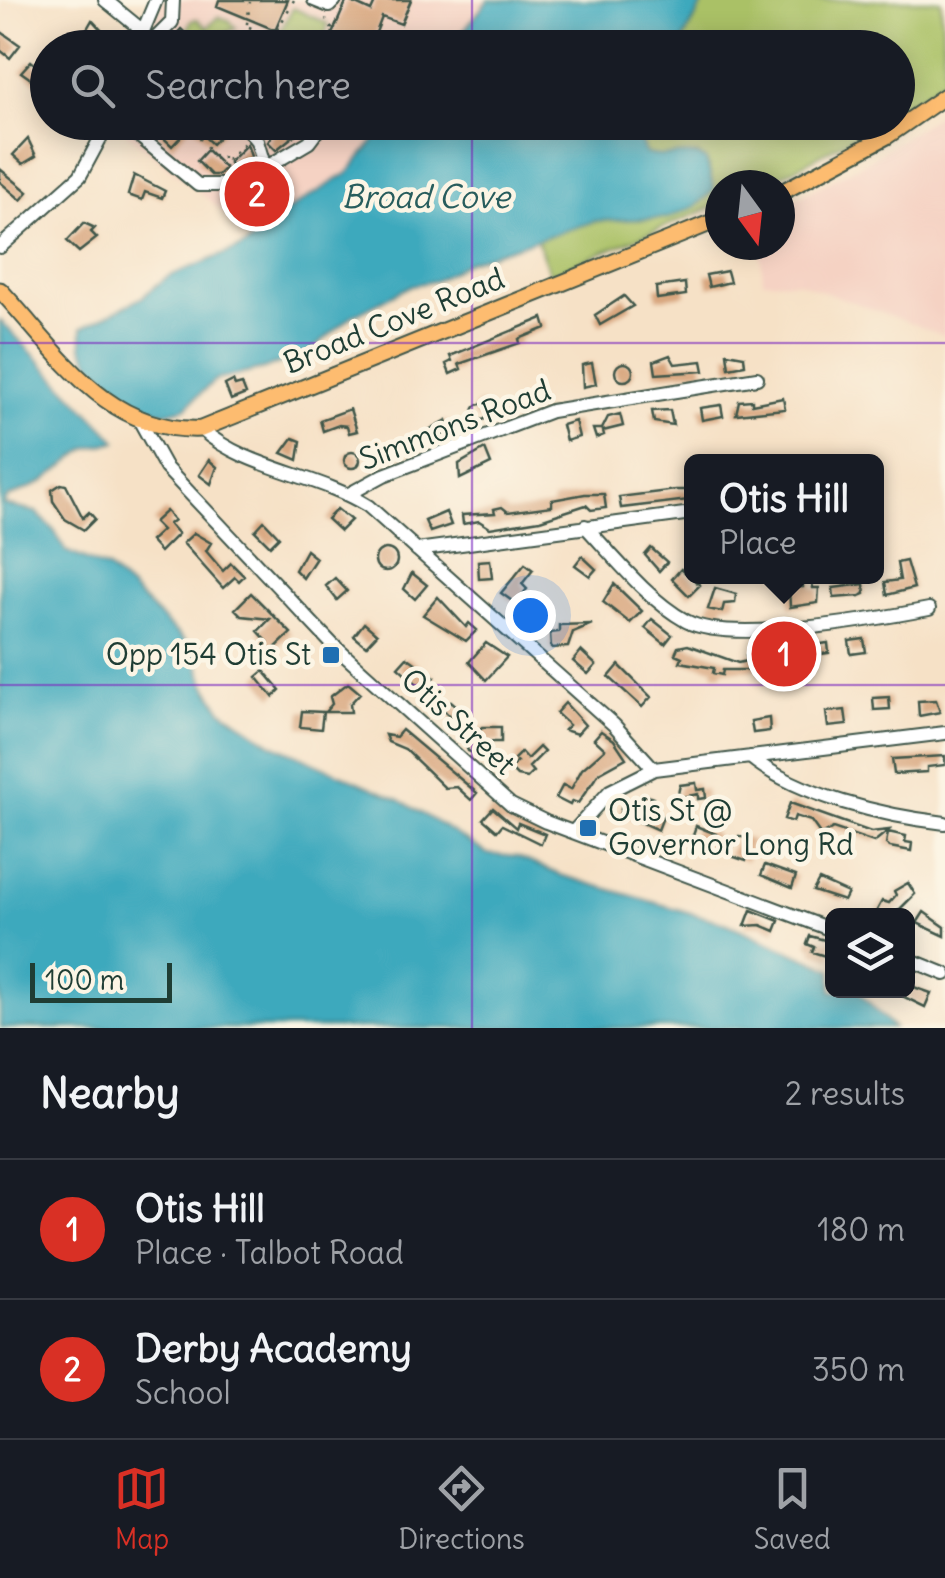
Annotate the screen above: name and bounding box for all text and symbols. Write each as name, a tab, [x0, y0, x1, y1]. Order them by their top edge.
search box	[30, 30, 915, 140]
icon: search	[65, 58, 120, 113]
text: Search here	[145, 62, 351, 109]
pin: 2	[224, 156, 290, 232]
north arrow	[705, 170, 795, 260]
water label: Broad Cove	[342, 176, 513, 217]
street label: Broad Cove Road	[278, 258, 510, 382]
street label: Simmons Road	[354, 370, 555, 478]
popup	[684, 454, 884, 584]
text: Otis Hill	[719, 475, 849, 522]
text: Place	[719, 522, 797, 563]
your location	[505, 590, 556, 641]
pin: 1	[752, 616, 816, 692]
place label: Opp 154 Otis St	[106, 635, 311, 673]
marker: Opp 154 Otis St	[320, 644, 342, 666]
street label: Otis Street	[394, 660, 524, 783]
place label: Otis St @ Governor Long Rd	[608, 791, 854, 863]
marker: Otis St @ Governor Long Rd	[577, 817, 599, 839]
map controls	[825, 908, 915, 998]
button: layers	[825, 908, 915, 998]
scale bar	[30, 958, 172, 1003]
text: 100 m	[45, 962, 124, 998]
text: Nearby	[40, 1067, 179, 1119]
text: 2 results	[785, 1073, 905, 1114]
text: Otis Hill	[135, 1185, 265, 1232]
text: 1	[66, 1209, 79, 1250]
text: 180 m	[817, 1209, 905, 1250]
text: Place · Talbot Road	[135, 1232, 404, 1273]
text: Derby Academy	[135, 1325, 412, 1372]
text: 2	[64, 1349, 81, 1390]
text: 350 m	[812, 1349, 905, 1390]
text: School	[135, 1372, 231, 1413]
tab: Map	[114, 1461, 169, 1557]
tab: Directions	[398, 1461, 525, 1557]
tab: Saved	[754, 1461, 831, 1557]

